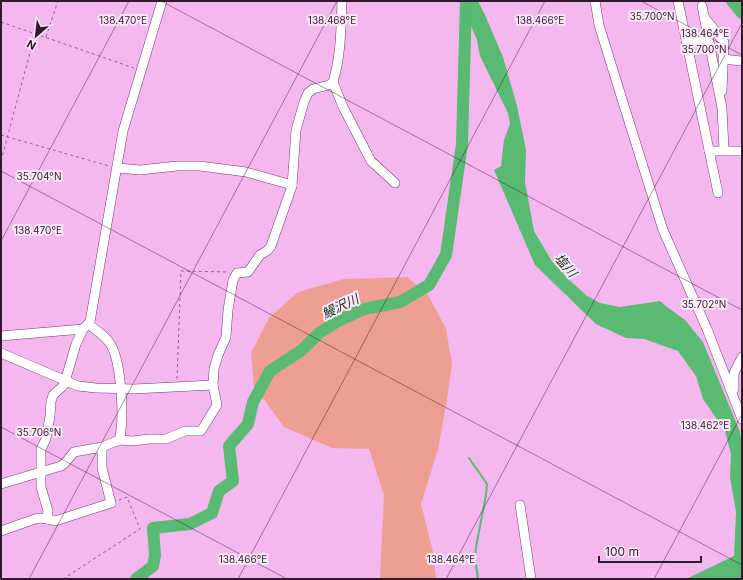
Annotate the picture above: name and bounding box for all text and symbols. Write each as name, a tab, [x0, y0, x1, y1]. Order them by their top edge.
text: 35.700°N	[630, 10, 674, 22]
text: 138.470°E	[99, 14, 147, 26]
text: 138.468°E	[308, 14, 356, 26]
text: 138.466°E	[516, 14, 564, 26]
north arrow	[16, 16, 56, 56]
text: 138.464°E	[681, 27, 729, 39]
text: N	[24, 37, 38, 53]
text: 35.700°N	[682, 43, 726, 55]
text: 35.704°N	[17, 170, 61, 182]
text: 138.470°E	[14, 224, 62, 236]
water label: 塩川	[551, 250, 582, 282]
water label: 鰻沢川	[319, 289, 363, 322]
text: 35.702°N	[682, 298, 726, 310]
text: 138.462°E	[681, 419, 729, 431]
text: 35.706°N	[17, 426, 61, 438]
scale bar	[599, 538, 701, 564]
text: 100 m	[605, 544, 639, 559]
text: 138.466°E	[219, 553, 267, 565]
text: 138.464°E	[427, 553, 475, 565]

